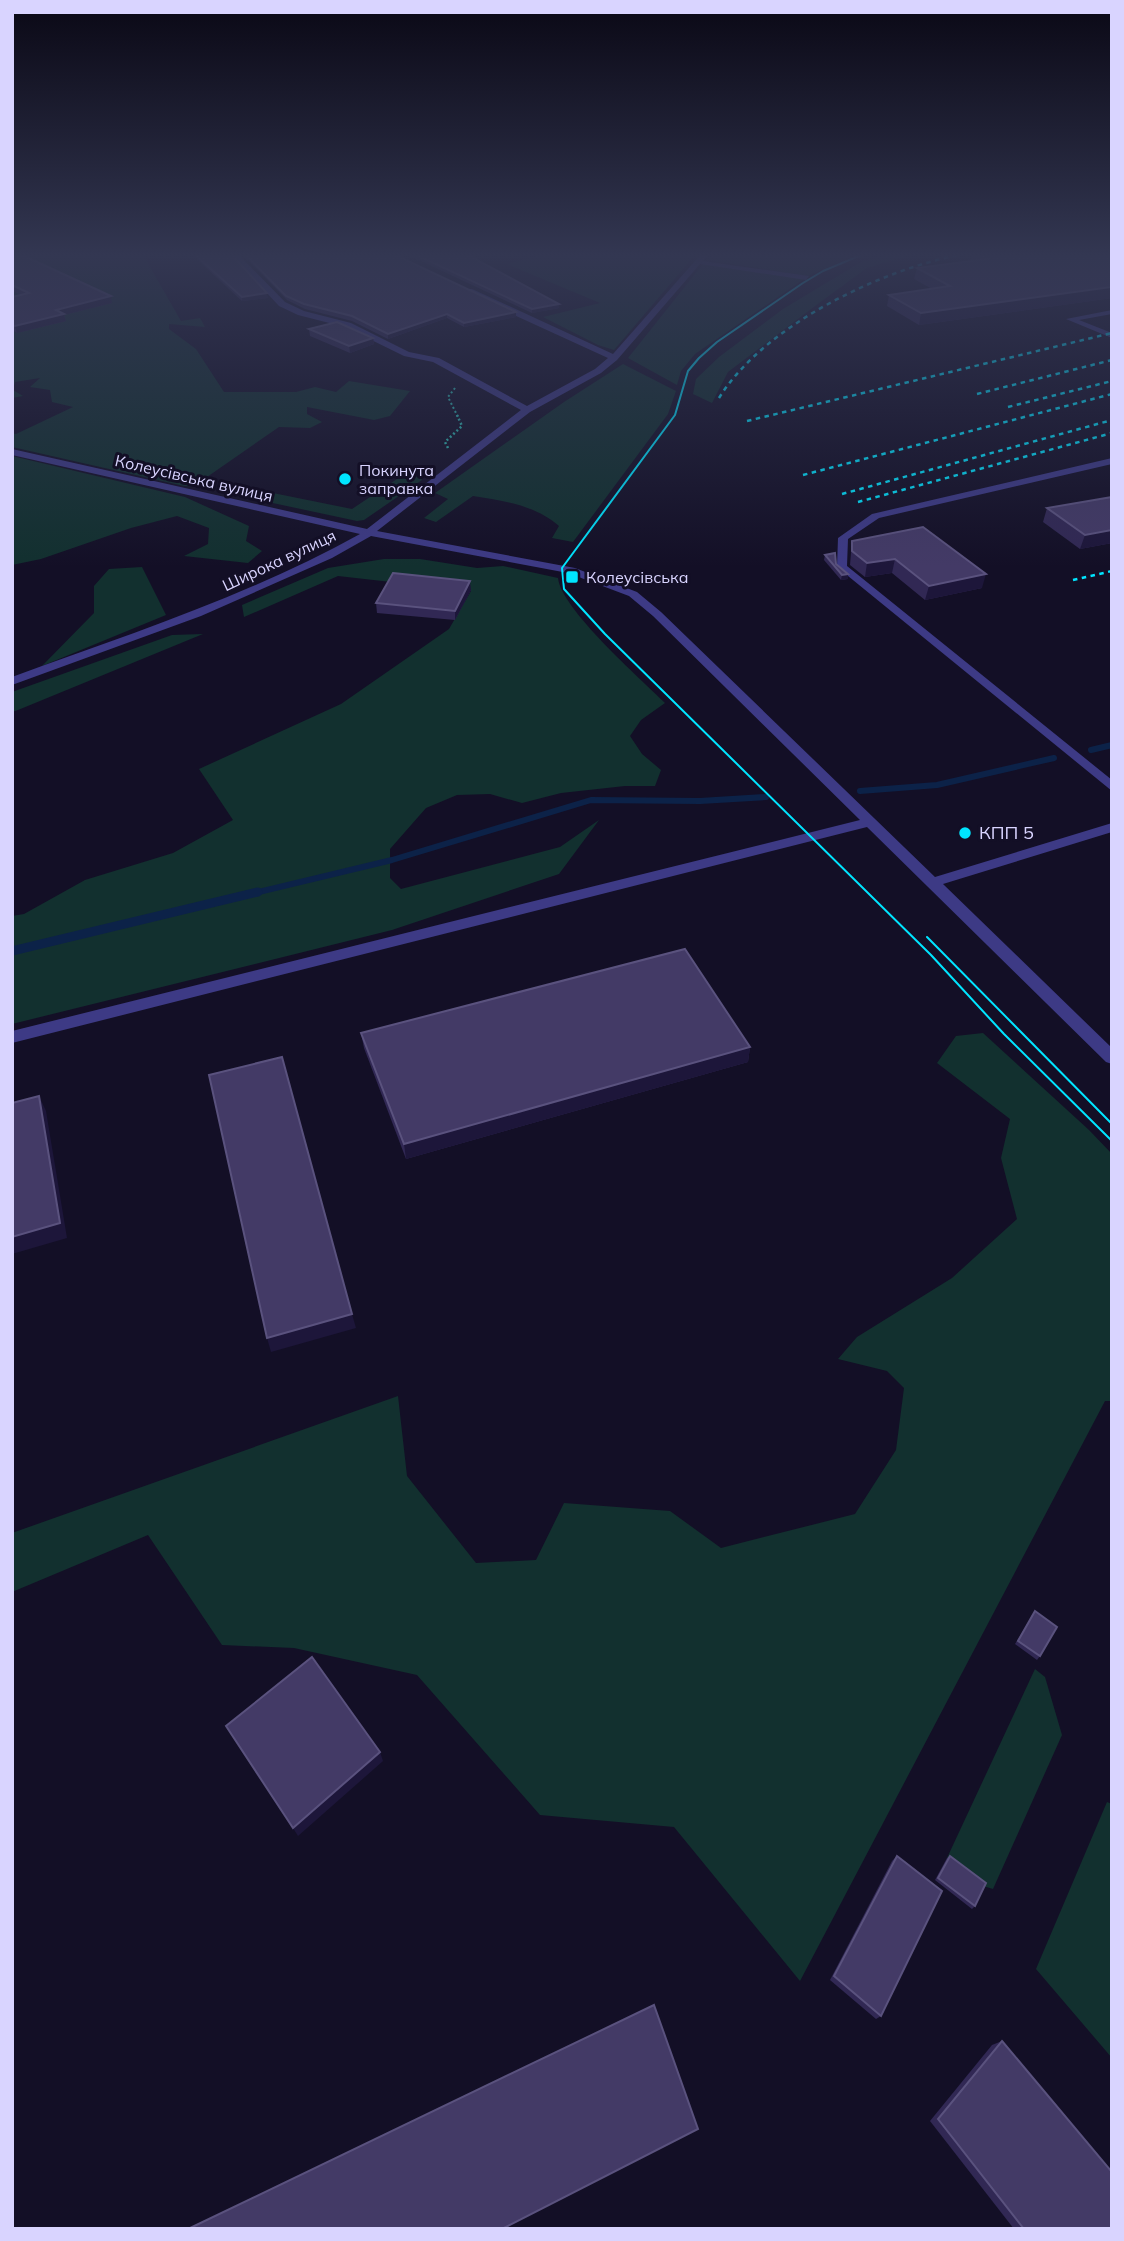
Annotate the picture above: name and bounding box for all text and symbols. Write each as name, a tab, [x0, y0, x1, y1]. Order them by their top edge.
street label: Колеусівська вулиця	[113, 450, 275, 506]
place label: Покинута заправка	[359, 460, 434, 498]
marker: Покинута заправка	[337, 471, 353, 487]
street label: Широка вулиця	[219, 525, 339, 595]
place label: Колеусівська	[586, 567, 688, 587]
marker: Колеусівська	[564, 569, 580, 585]
place label: КПП 5	[979, 821, 1034, 844]
marker: КПП 5	[957, 825, 973, 841]

